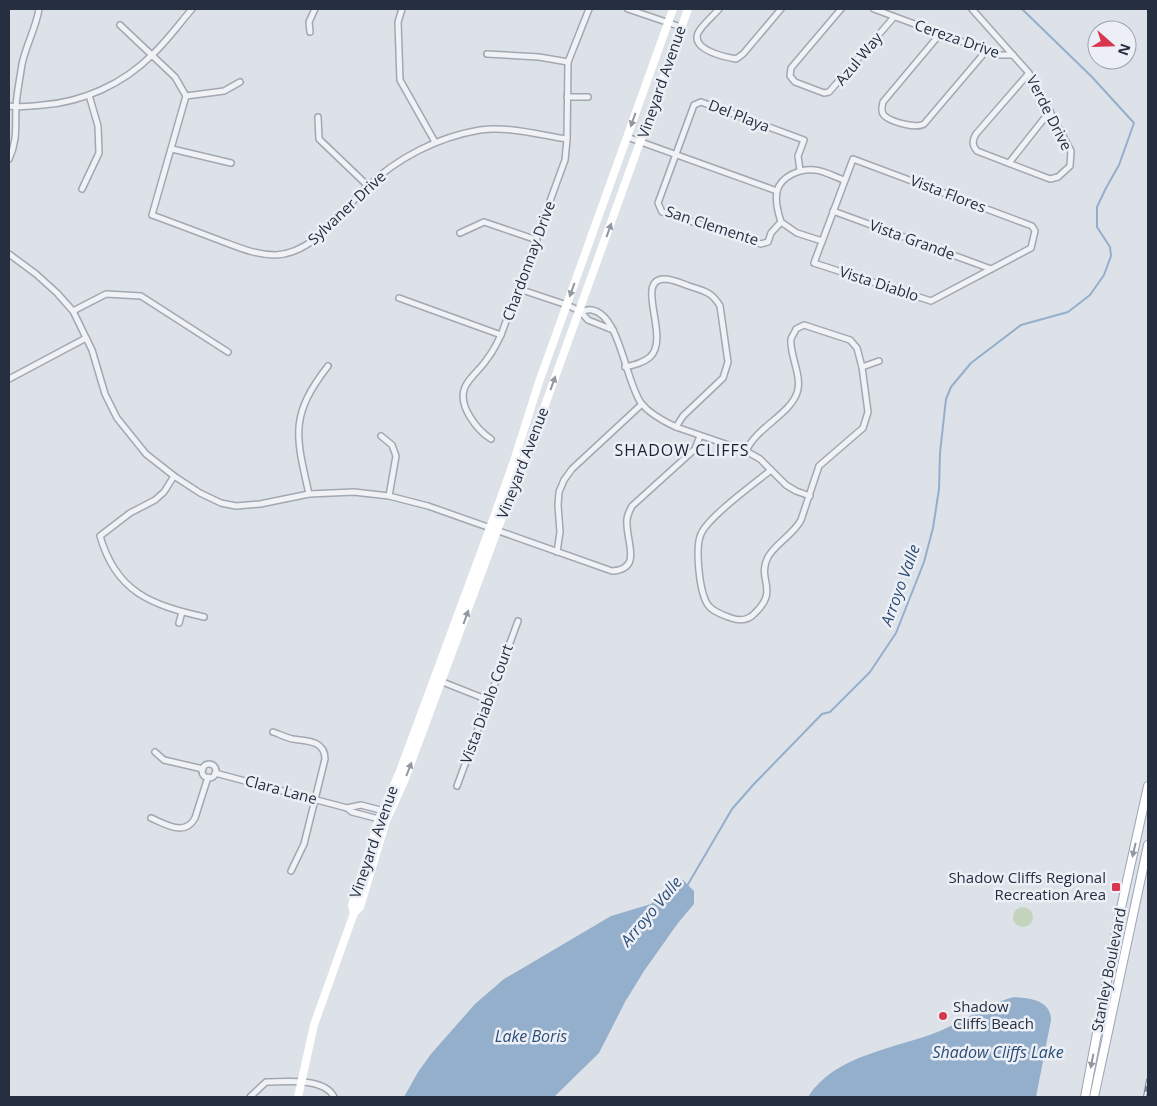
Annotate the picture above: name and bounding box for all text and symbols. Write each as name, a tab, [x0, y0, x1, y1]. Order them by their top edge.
street label: Cereza Drive	[912, 14, 1002, 62]
north arrow	[1087, 20, 1137, 70]
street label: Vineyard Avenue	[632, 23, 690, 141]
street label: Azul Way	[830, 27, 886, 89]
text: N	[1114, 41, 1136, 58]
street label: Verde Drive	[1022, 72, 1077, 153]
street label: Del Playa	[706, 94, 773, 136]
one-way arrow	[629, 113, 636, 128]
street label: Sylvaner Drive	[303, 166, 390, 249]
street label: Vista Flores	[908, 169, 989, 217]
street label: Chardonnay Drive	[497, 198, 559, 323]
street label: San Clemente	[663, 201, 761, 249]
street label: Vista Grande	[867, 214, 958, 264]
one-way arrow	[606, 223, 613, 238]
street label: Vista Diablo	[837, 261, 922, 305]
one-way arrow	[568, 283, 576, 298]
one-way arrow	[550, 376, 558, 390]
street label: Vineyard Avenue	[492, 404, 552, 521]
district label: SHADOW CLIFFS	[615, 439, 749, 461]
water label: Arroyo Valle	[875, 541, 925, 630]
one-way arrow	[462, 609, 470, 624]
street label: Vista Diablo Court	[455, 641, 517, 766]
one-way arrow	[405, 761, 413, 776]
street label: Clara Lane	[243, 770, 319, 808]
street label: Vineyard Avenue	[344, 783, 402, 901]
one-way arrow	[1130, 843, 1138, 858]
place label: Shadow Cliffs Regional Recreation Area	[948, 867, 1106, 904]
water label: Arroyo Valle	[615, 871, 687, 951]
marker: Shadow Cliffs Regional Recreation Area	[1110, 881, 1122, 893]
street label: Stanley Boulevard	[1086, 906, 1130, 1034]
place label: Shadow Cliffs Beach	[953, 996, 1034, 1033]
marker: Shadow Cliffs Beach	[937, 1010, 949, 1022]
water label: Lake Boris	[495, 1025, 567, 1047]
water label: Shadow Cliffs Lake	[932, 1041, 1064, 1063]
one-way arrow	[1088, 1054, 1096, 1069]

